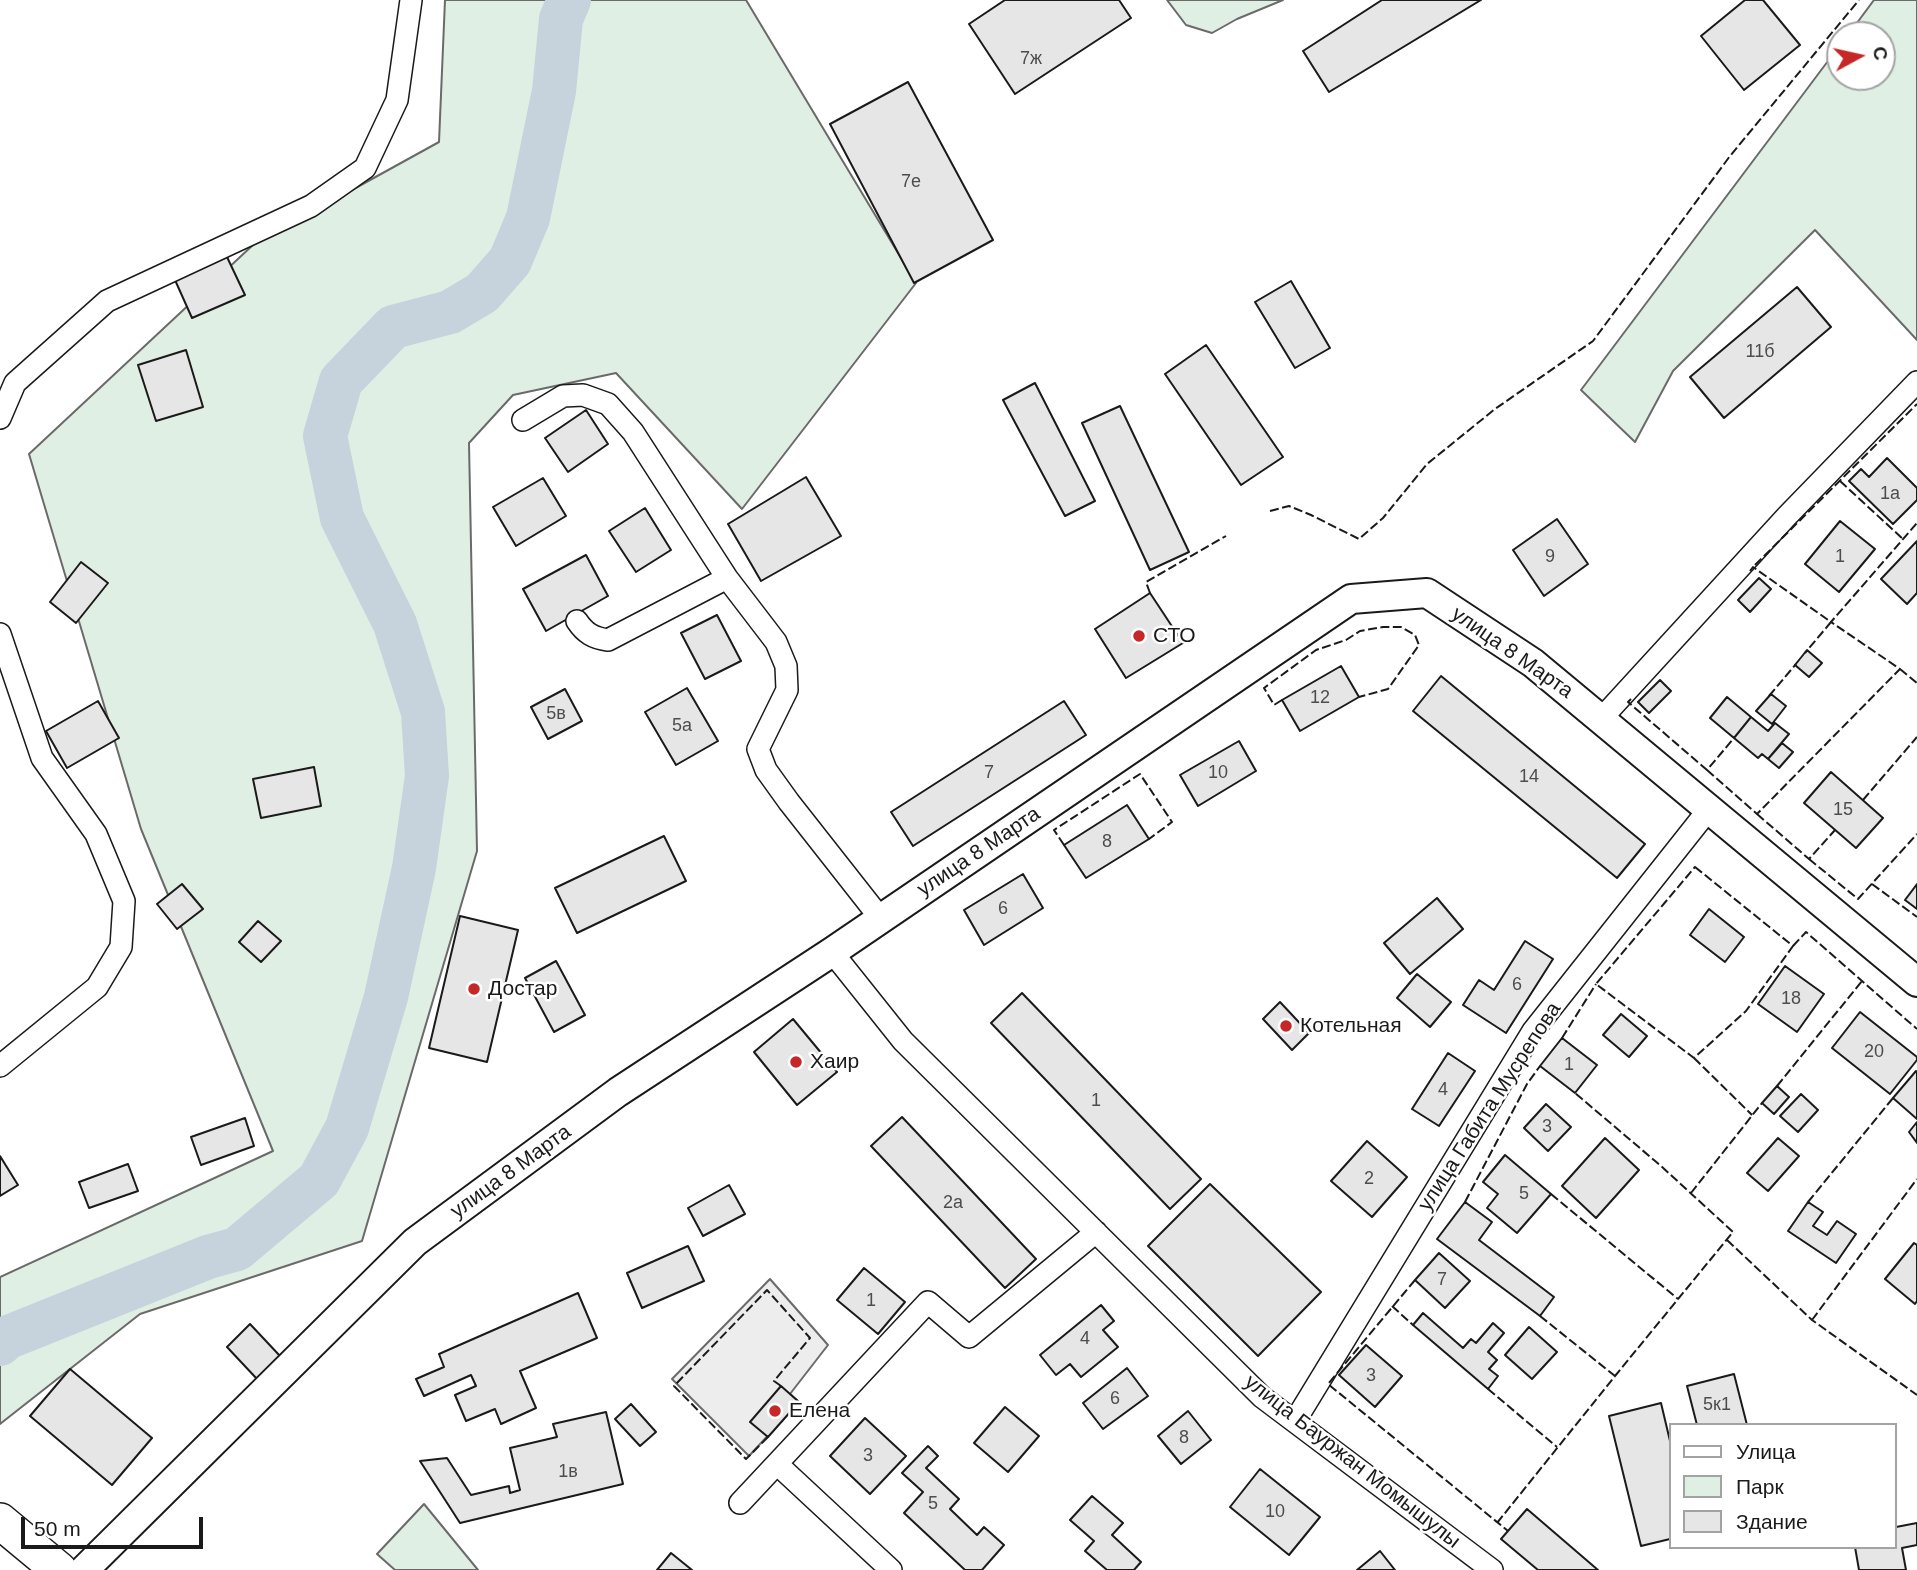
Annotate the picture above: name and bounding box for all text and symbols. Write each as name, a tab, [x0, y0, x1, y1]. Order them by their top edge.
north arrow	[1826, 21, 1896, 91]
text: С	[1869, 45, 1892, 62]
house number: 7ж	[1020, 48, 1042, 70]
house number: 7е	[901, 171, 921, 193]
house number: 11б	[1746, 341, 1774, 363]
house number: 1а	[1880, 483, 1900, 505]
house number: 9	[1545, 546, 1555, 568]
house number: 1	[1835, 546, 1845, 568]
street label: улица 8 Марта	[1446, 602, 1578, 704]
place label: СТО	[1153, 623, 1196, 649]
marker: СТО	[1131, 628, 1147, 644]
house number: 12	[1310, 687, 1330, 709]
house number: 5в	[546, 703, 566, 725]
house number: 5а	[672, 715, 692, 737]
house number: 7	[984, 762, 994, 784]
house number: 10	[1208, 762, 1228, 784]
house number: 14	[1519, 766, 1539, 788]
house number: 15	[1833, 799, 1853, 821]
street label: улица 8 Марта	[913, 802, 1045, 902]
house number: 8	[1102, 831, 1112, 853]
house number: 6	[998, 898, 1008, 920]
house number: 6	[1512, 974, 1522, 996]
place label: Достар	[488, 976, 557, 1002]
marker: Достар	[466, 981, 482, 997]
house number: 18	[1781, 988, 1801, 1010]
street label: улица Габита Мусрепова	[1413, 998, 1567, 1216]
place label: Котельная	[1300, 1013, 1402, 1039]
marker: Котельная	[1278, 1018, 1294, 1034]
house number: 20	[1864, 1041, 1884, 1063]
place label: Хаир	[810, 1049, 859, 1075]
marker: Хаир	[788, 1054, 804, 1070]
house number: 1	[1564, 1054, 1574, 1076]
house number: 4	[1438, 1079, 1448, 1101]
house number: 1	[1091, 1090, 1101, 1112]
house number: 3	[1542, 1116, 1552, 1138]
street label: улица 8 Марта	[446, 1120, 576, 1224]
house number: 2	[1364, 1168, 1374, 1190]
house number: 5	[1519, 1183, 1529, 1205]
house number: 2а	[943, 1192, 963, 1214]
house number: 7	[1437, 1269, 1447, 1291]
house number: 1	[866, 1290, 876, 1312]
house number: 4	[1080, 1328, 1090, 1350]
house number: 3	[1366, 1365, 1376, 1387]
street label: улица Бауржан Момышулы	[1239, 1370, 1465, 1554]
house number: 6	[1110, 1388, 1120, 1410]
house number: 5к1	[1703, 1394, 1731, 1416]
place label: Елена	[789, 1398, 850, 1424]
marker: Елена	[767, 1403, 783, 1419]
legend	[1668, 1423, 1896, 1549]
house number: 8	[1179, 1427, 1189, 1449]
text: Улица	[1736, 1440, 1796, 1463]
house number: 3	[863, 1445, 873, 1467]
house number: 1в	[558, 1461, 578, 1483]
text: Парк	[1736, 1475, 1784, 1498]
house number: 5	[928, 1493, 938, 1515]
house number: 10	[1265, 1501, 1285, 1523]
scale bar	[24, 1504, 206, 1548]
text: Здание	[1736, 1510, 1808, 1533]
text: 50 m	[34, 1517, 81, 1540]

